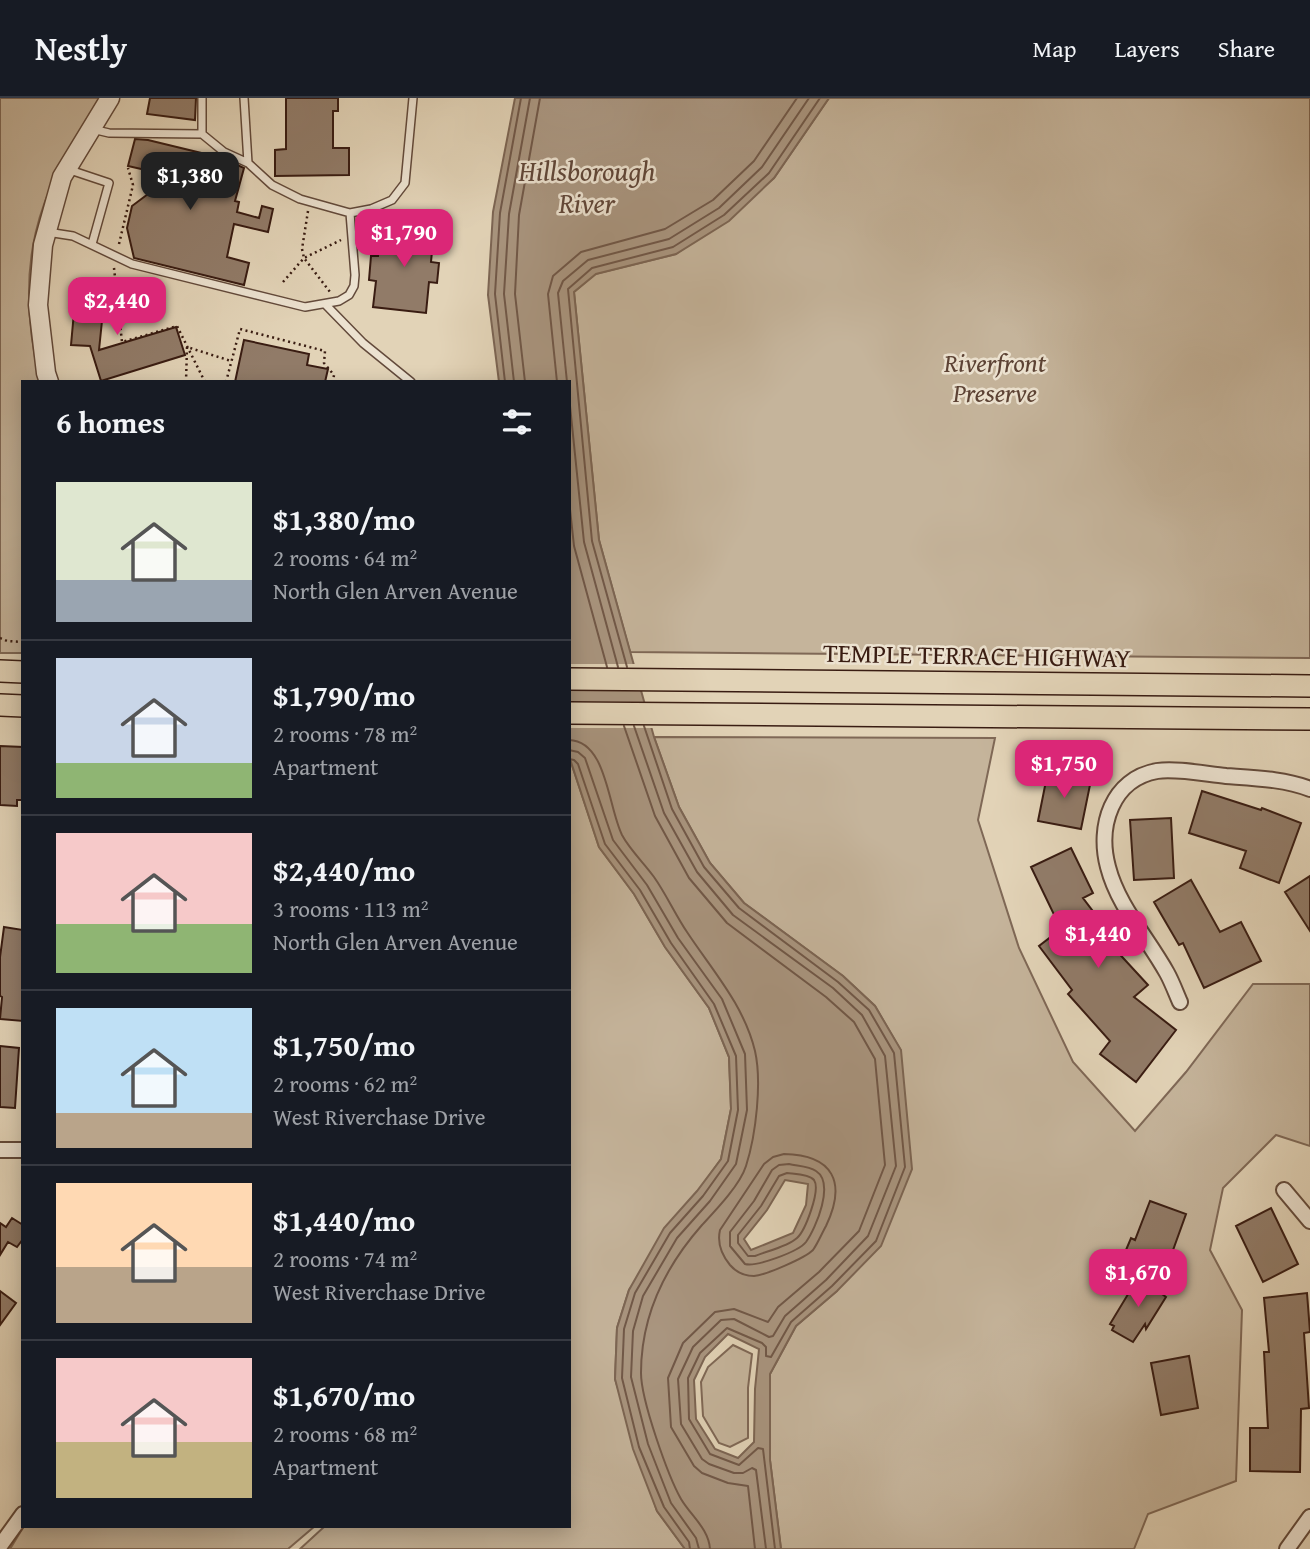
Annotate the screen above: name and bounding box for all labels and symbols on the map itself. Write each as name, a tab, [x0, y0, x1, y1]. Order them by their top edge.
water label: Hillsborough River	[518, 150, 655, 223]
pin: $1,380	[133, 152, 247, 212]
pin: $1,790	[347, 209, 461, 269]
pin: $2,440	[60, 278, 174, 337]
park label: Riverfront Preserve	[943, 343, 1047, 412]
street label: TEMPLE TERRACE HIGHWAY	[823, 633, 1132, 677]
pin: $1,750	[1007, 740, 1121, 800]
pin: $1,440	[1041, 910, 1155, 970]
pin: $1,670	[1081, 1250, 1195, 1309]

